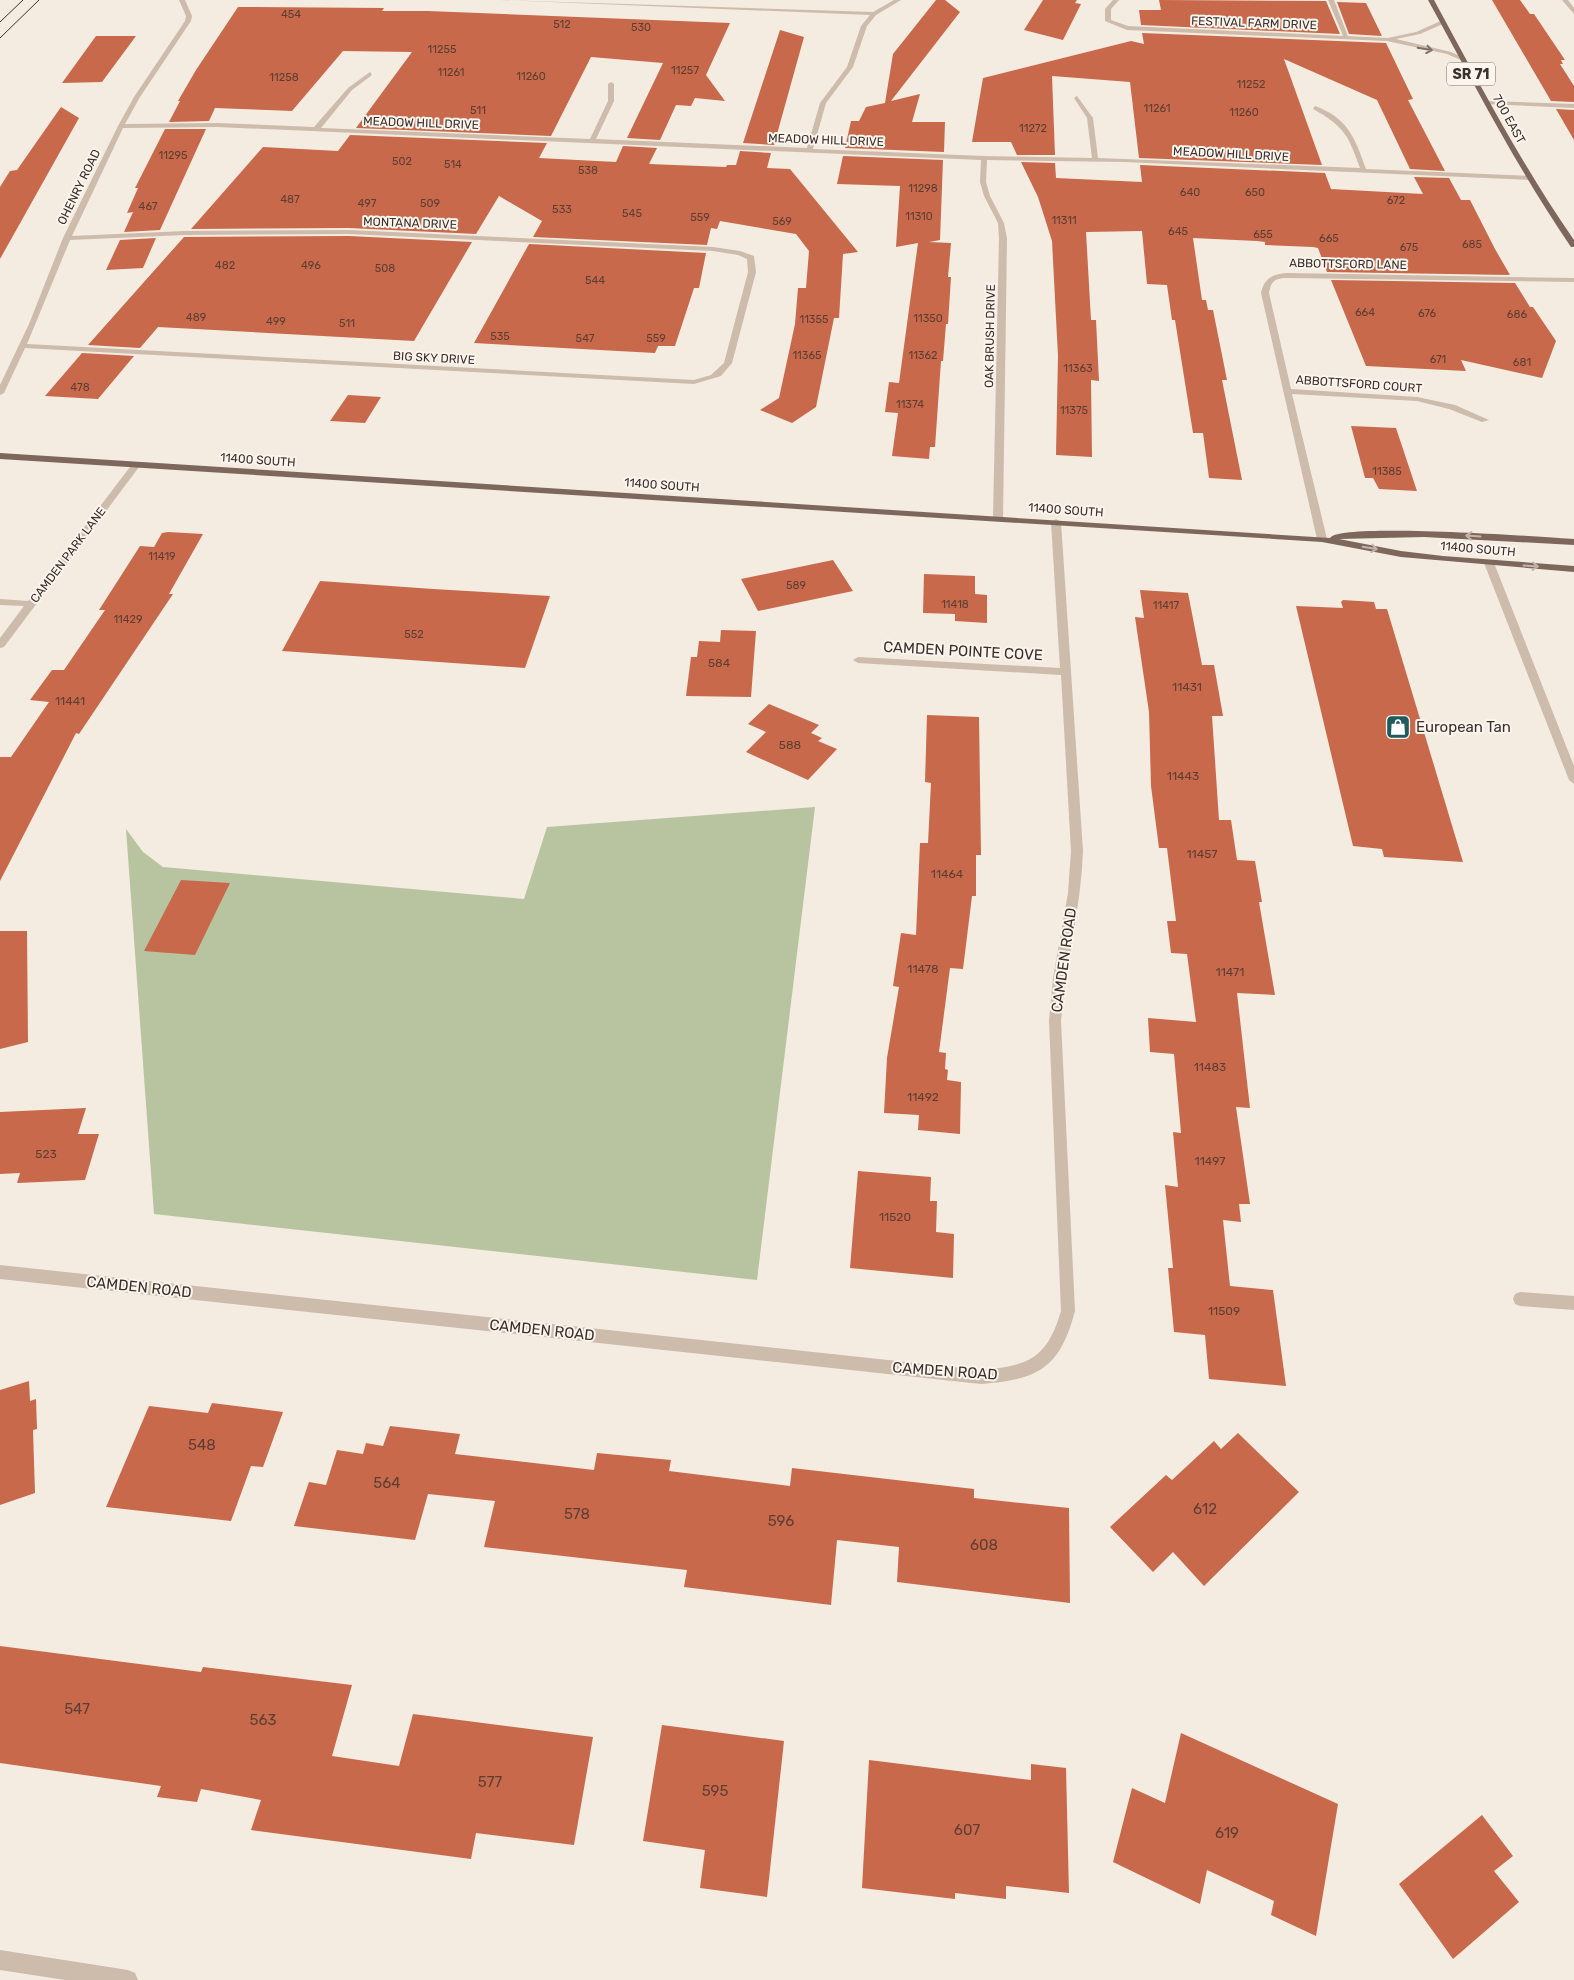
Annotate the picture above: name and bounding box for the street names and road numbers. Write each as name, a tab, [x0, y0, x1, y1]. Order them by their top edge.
street label: FESTIVAL FARM DRIVE	[1191, 14, 1317, 32]
road number: SR 71	[1447, 62, 1495, 86]
street label: 700 EAST	[1490, 92, 1528, 146]
street label: MEADOW HILL DRIVE	[363, 114, 479, 132]
street label: MEADOW HILL DRIVE	[768, 131, 884, 149]
street label: MEADOW HILL DRIVE	[1173, 144, 1289, 164]
street label: OHENRY ROAD	[55, 147, 103, 227]
street label: MONTANA DRIVE	[363, 214, 457, 232]
street label: ABBOTTSFORD LANE	[1289, 256, 1407, 272]
street label: OAK BRUSH DRIVE	[982, 284, 998, 388]
street label: BIG SKY DRIVE	[393, 349, 475, 367]
street label: ABBOTTSFORD COURT	[1295, 373, 1423, 395]
street label: 11400 SOUTH	[220, 450, 296, 470]
street label: 11400 SOUTH	[624, 475, 700, 495]
street label: 11400 SOUTH	[1028, 500, 1104, 520]
street label: CAMDEN PARK LANE	[28, 505, 108, 605]
street label: 11400 SOUTH	[1440, 539, 1516, 559]
street label: CAMDEN POINTE COVE	[883, 638, 1043, 664]
street label: CAMDEN ROAD	[1048, 906, 1080, 1014]
street label: CAMDEN ROAD	[86, 1273, 192, 1301]
street label: CAMDEN ROAD	[489, 1316, 595, 1344]
street label: CAMDEN ROAD	[892, 1358, 998, 1384]

